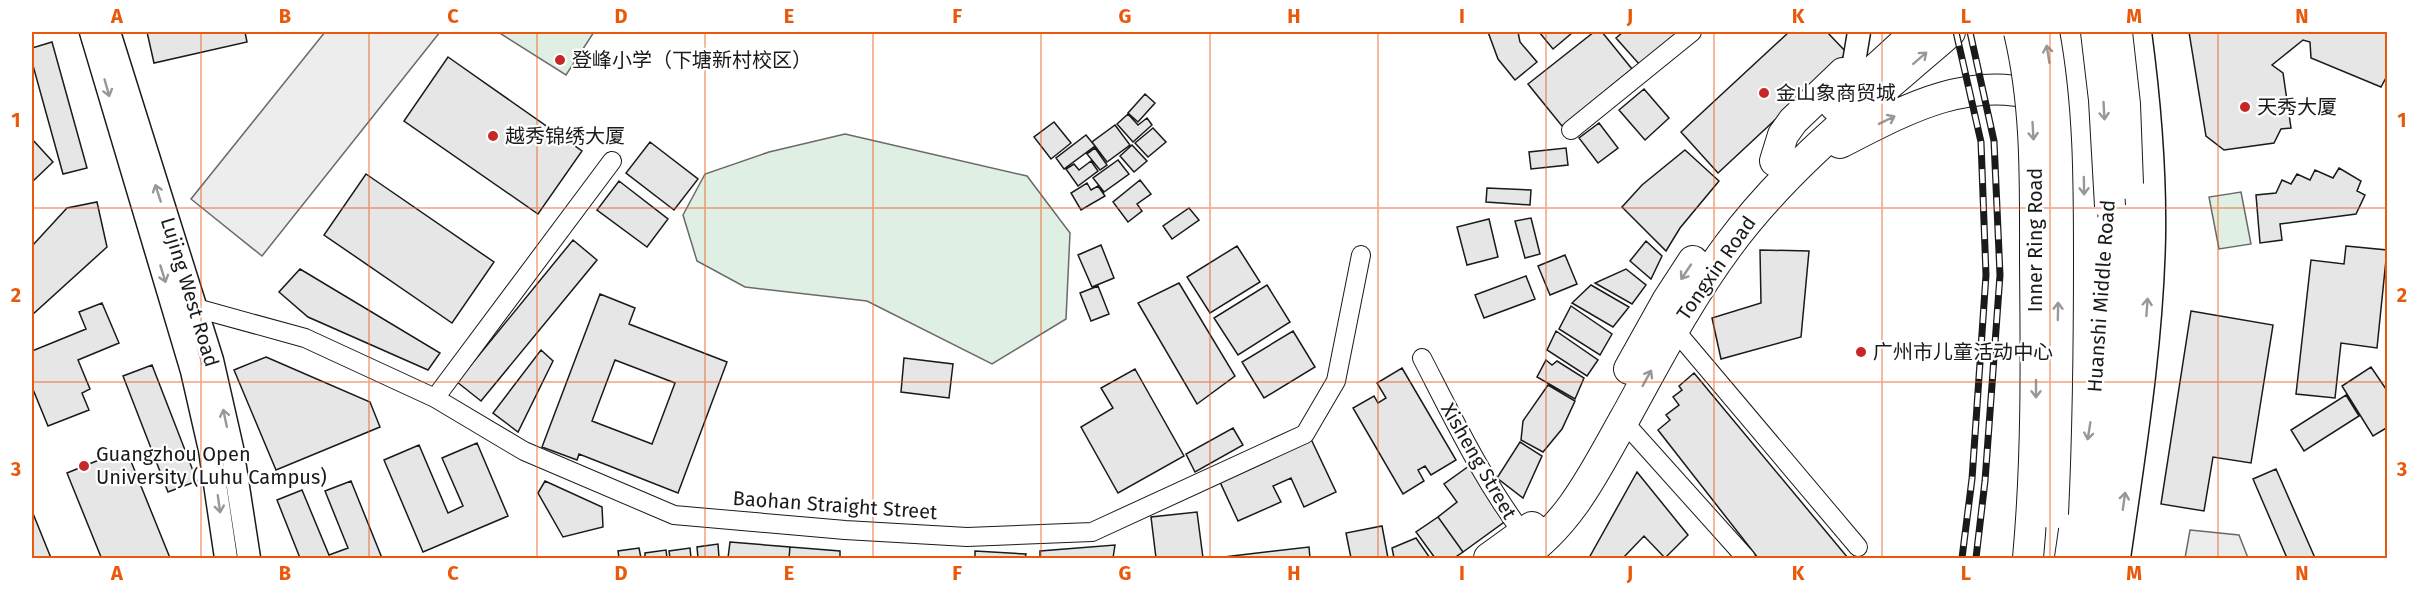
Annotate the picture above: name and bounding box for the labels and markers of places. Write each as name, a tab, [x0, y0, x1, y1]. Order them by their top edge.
place label: 登峰小学（下塘新村校区）	[572, 48, 812, 72]
marker: 登峰小学（下塘新村校区）	[553, 53, 567, 67]
place label: 金山象商贸城	[1776, 81, 1896, 105]
marker: 金山象商贸城	[1757, 86, 1771, 100]
place label: 天秀大厦	[2257, 95, 2337, 119]
marker: 天秀大厦	[2238, 100, 2252, 114]
place label: 越秀锦绣大厦	[505, 124, 625, 148]
marker: 越秀锦绣大厦	[486, 129, 500, 143]
place label: 广州市儿童活动中心	[1873, 340, 2053, 364]
marker: 广州市儿童活动中心	[1854, 345, 1868, 359]
place label: Guangzhou Open University (Luhu Campus)	[96, 442, 327, 489]
marker: Guangzhou Open University (Luhu Campus)	[77, 459, 91, 473]

